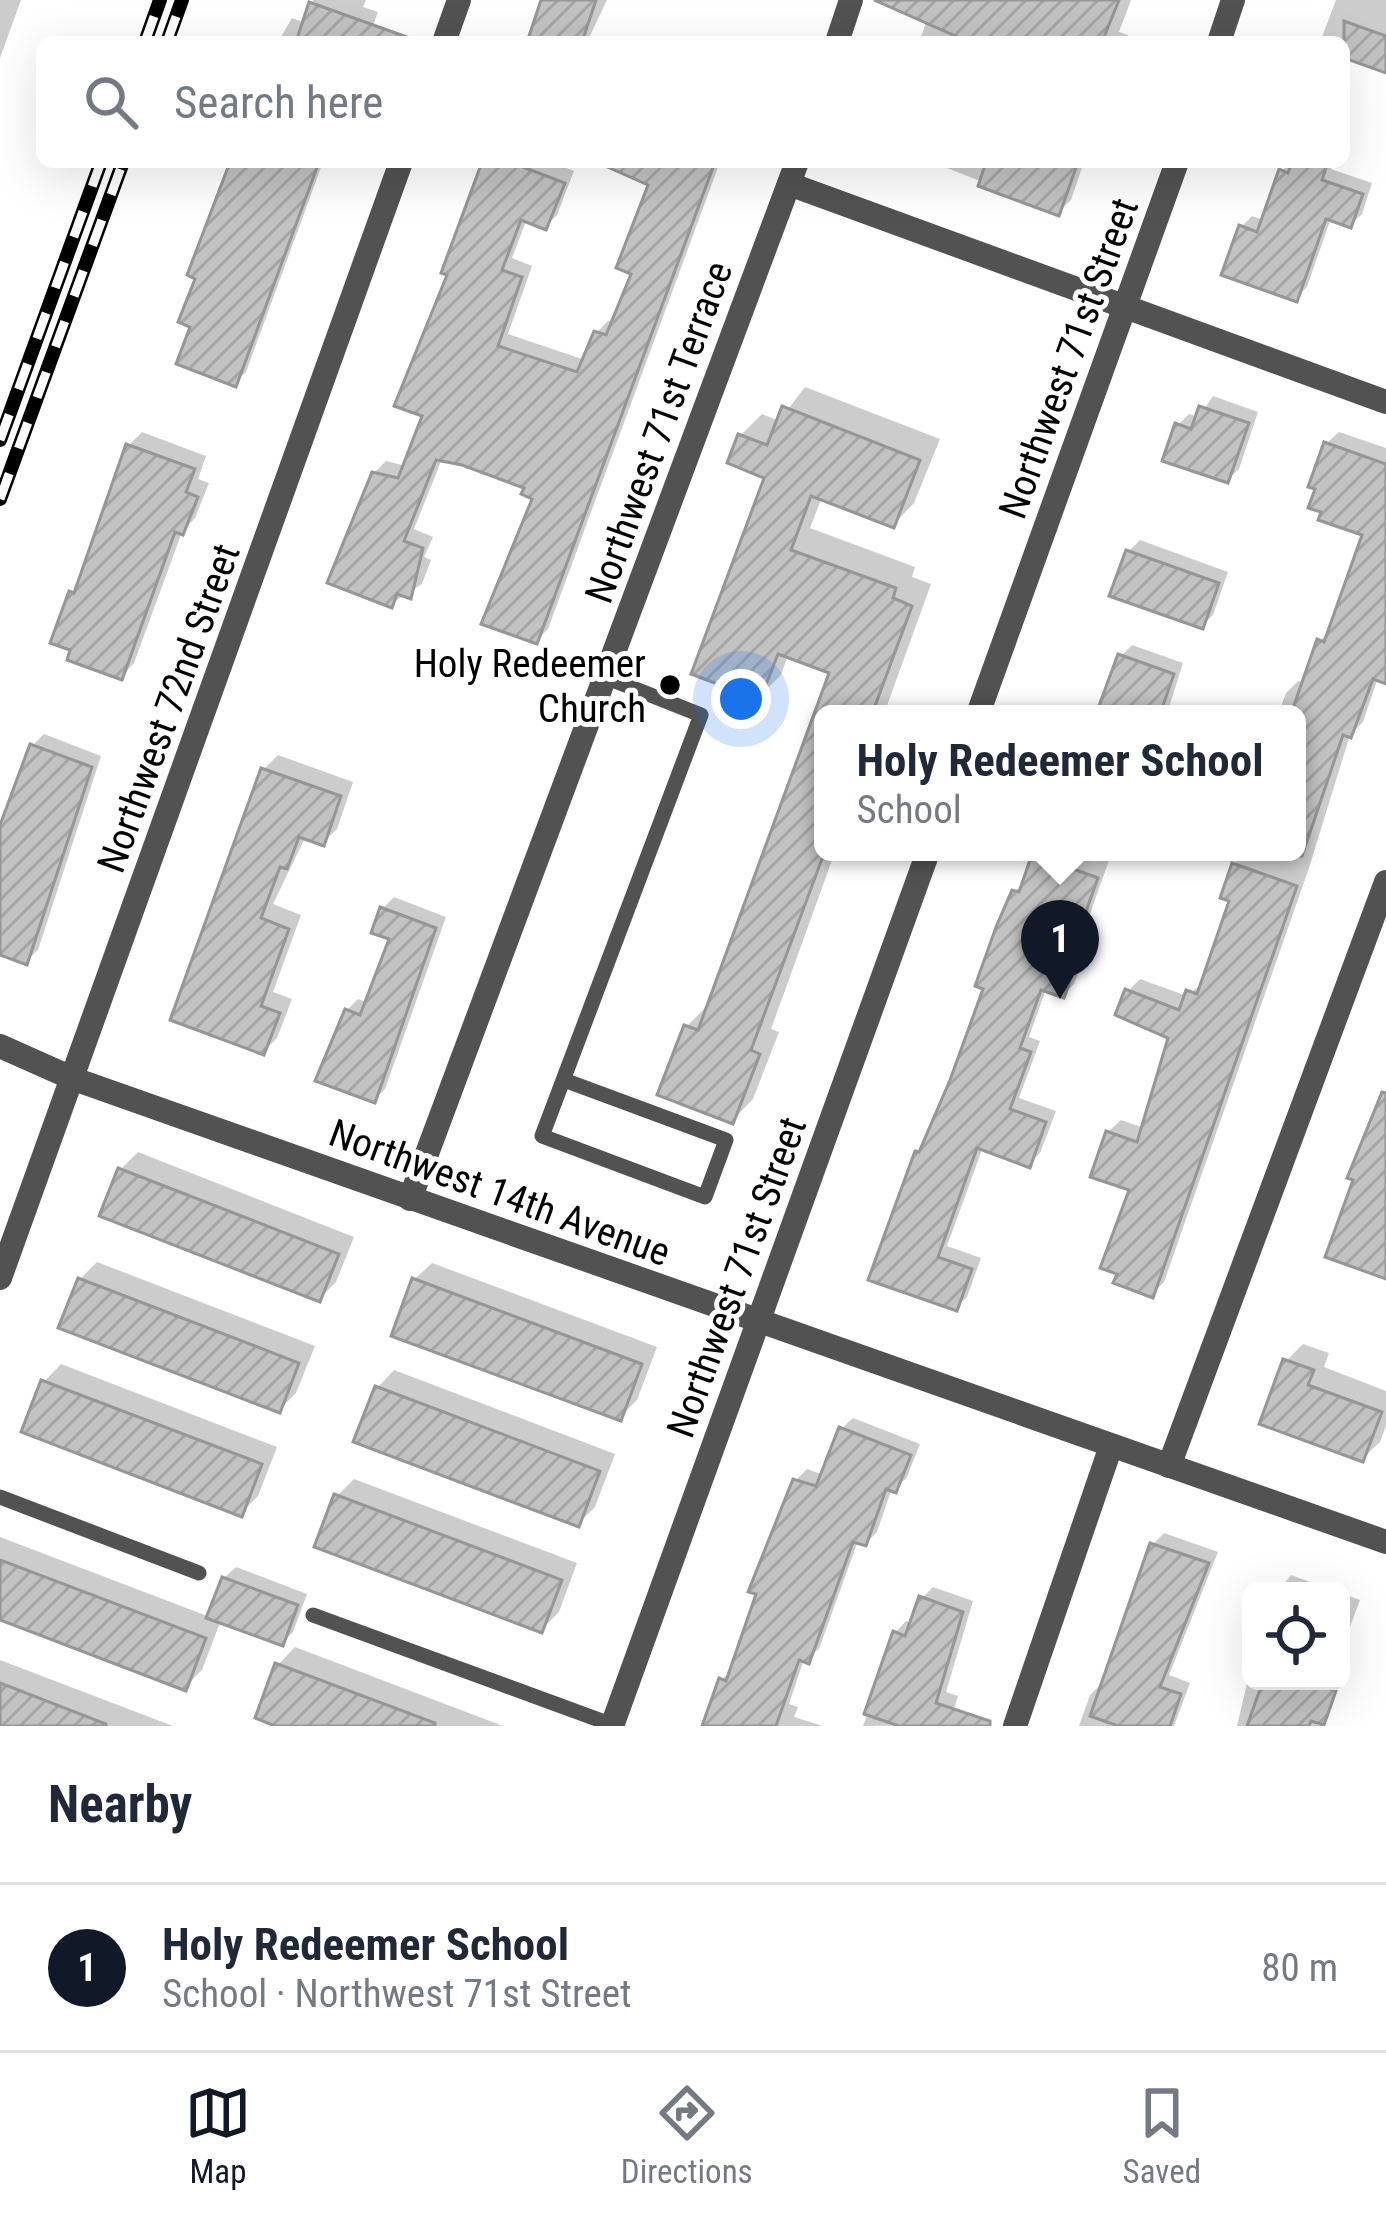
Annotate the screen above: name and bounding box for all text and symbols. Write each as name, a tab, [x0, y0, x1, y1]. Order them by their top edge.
search box	[36, 36, 1350, 168]
icon: search	[78, 69, 144, 135]
text: Search here	[174, 76, 383, 129]
street label: Northwest 71st Street	[990, 192, 1148, 525]
street label: Northwest 71st Terrace	[576, 256, 742, 609]
street label: Northwest 72nd Street	[88, 538, 250, 879]
place label: Holy Redeemer Church	[414, 641, 646, 732]
your location	[711, 669, 771, 729]
marker: Holy Redeemer Church	[657, 672, 683, 698]
popup	[814, 705, 1306, 861]
text: Holy Redeemer School	[857, 734, 1263, 787]
text: School	[857, 787, 962, 833]
pin: 1	[1021, 900, 1099, 999]
street label: Northwest 14th Avenue	[323, 1110, 676, 1276]
street label: Northwest 71st Street	[658, 1111, 816, 1444]
map controls	[1242, 1582, 1350, 1690]
button: locate	[1242, 1582, 1350, 1690]
text: Nearby	[48, 1775, 192, 1834]
text: Holy Redeemer School	[162, 1918, 569, 1971]
text: 1	[77, 1945, 97, 1991]
text: 80 m	[1261, 1945, 1338, 1991]
text: School · Northwest 71st Street	[162, 1971, 632, 2017]
tab: Map	[185, 2080, 251, 2191]
tab: Directions	[621, 2080, 753, 2191]
tab: Saved	[1123, 2080, 1201, 2191]

